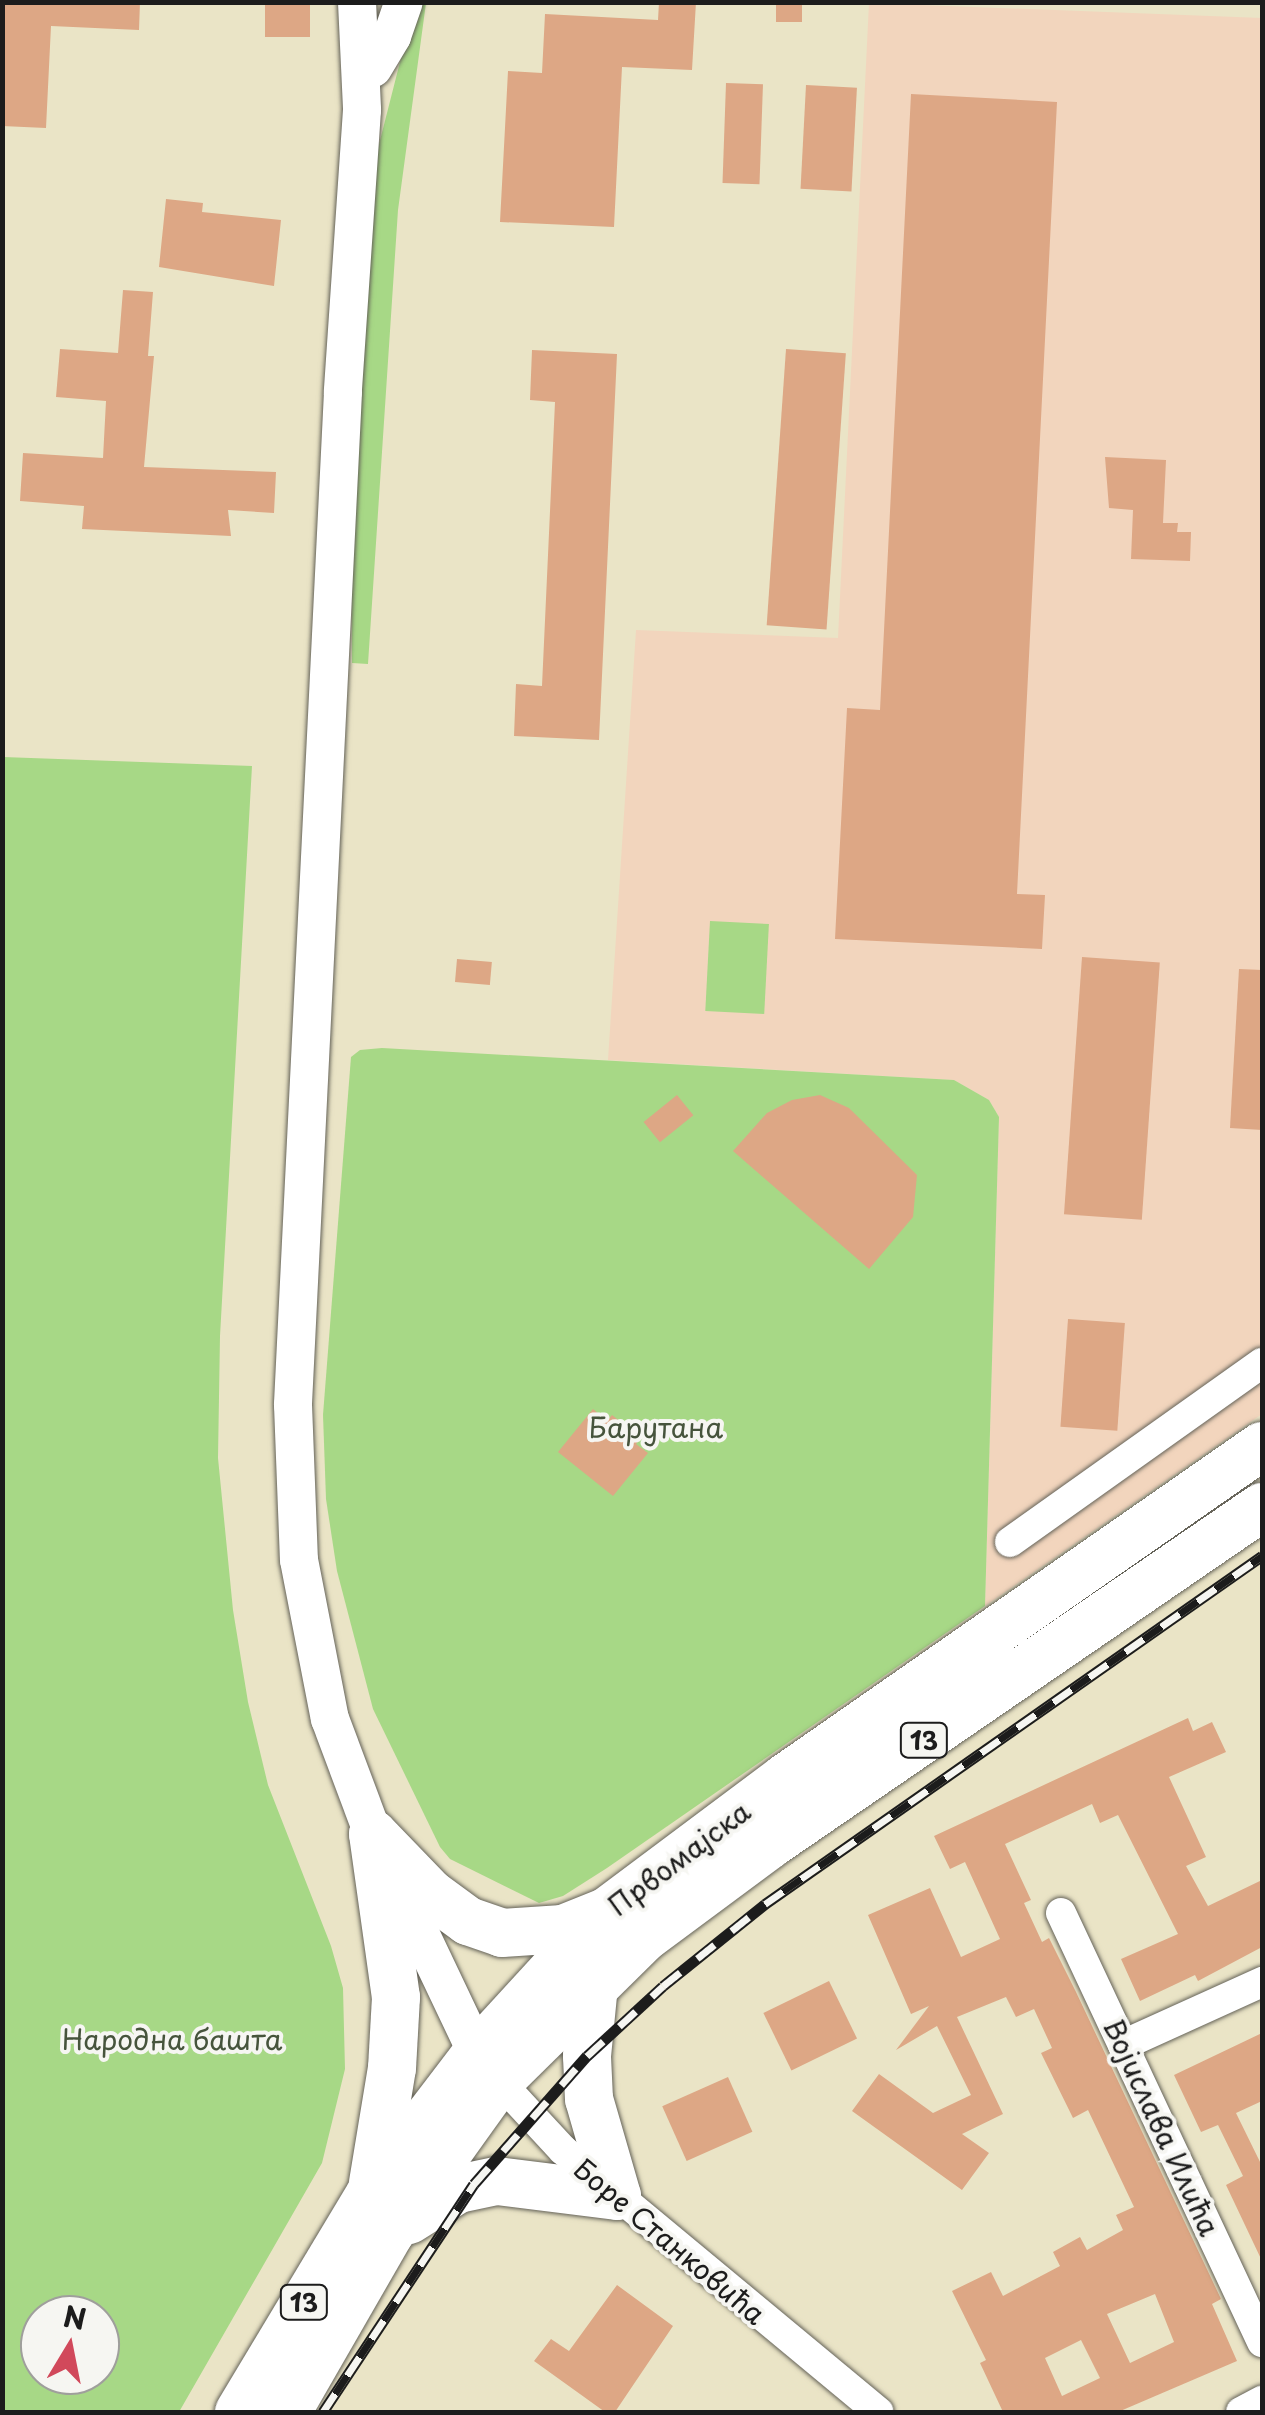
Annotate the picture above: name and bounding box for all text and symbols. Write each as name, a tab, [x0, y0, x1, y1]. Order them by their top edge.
park label: Барутана	[589, 1410, 723, 1444]
road number: 13	[899, 1720, 949, 1760]
street label: Првомајска	[602, 1794, 756, 1922]
street label: Војислава Илића	[1097, 2013, 1227, 2241]
park label: Народна башта	[61, 2022, 283, 2056]
street label: Боре Станковића	[567, 2151, 773, 2331]
road number: 13	[279, 2282, 329, 2322]
text: N	[60, 2294, 90, 2340]
north arrow	[20, 2295, 120, 2395]

